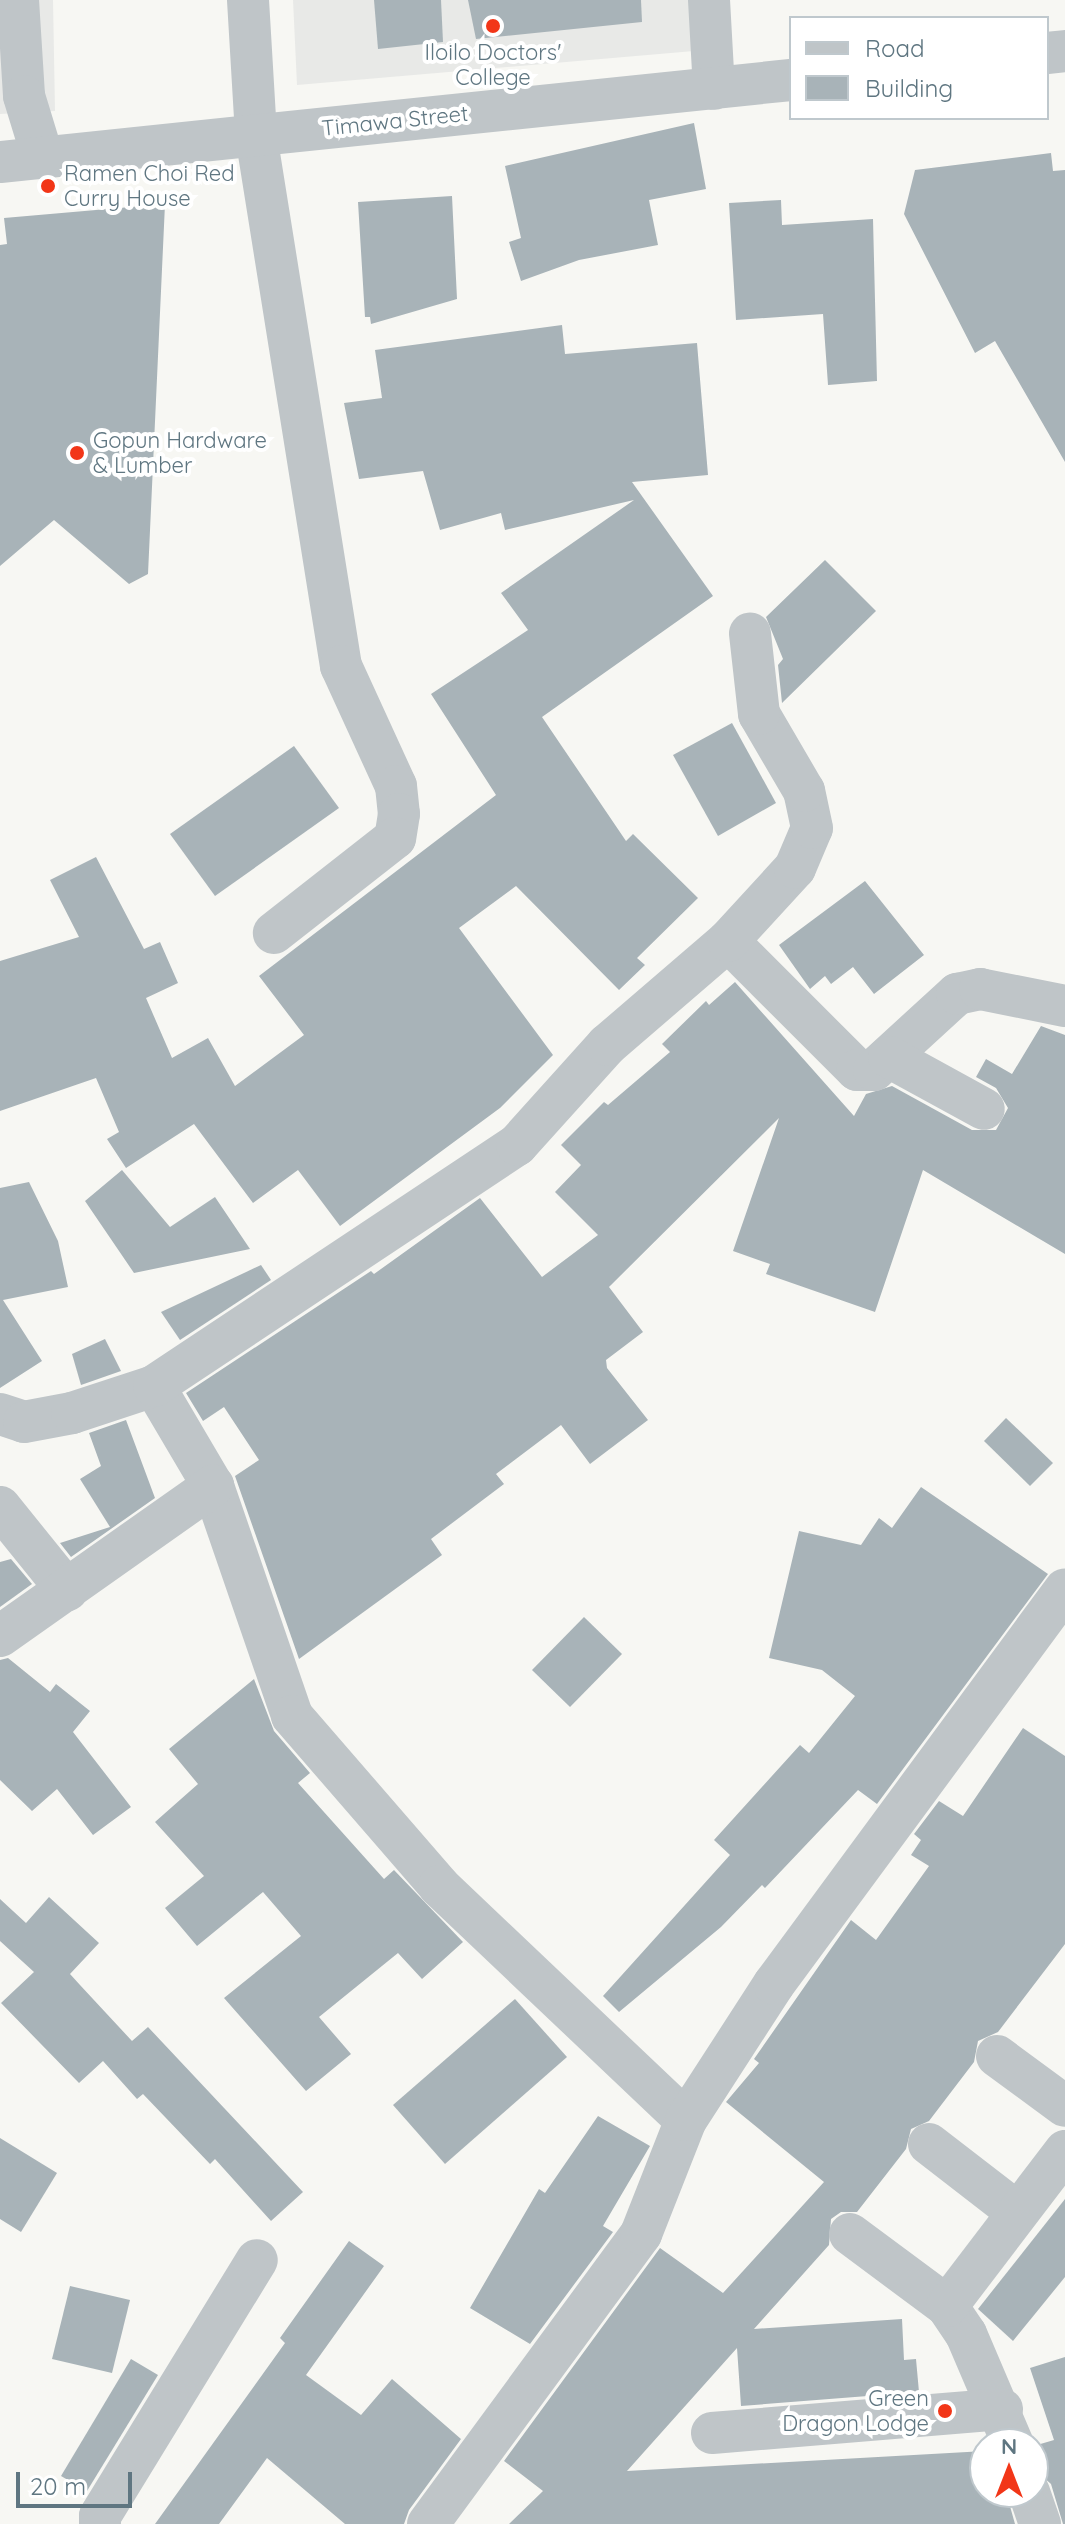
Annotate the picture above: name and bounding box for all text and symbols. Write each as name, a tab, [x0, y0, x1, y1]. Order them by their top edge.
legend	[789, 16, 1049, 120]
marker: Iloilo Doctors' College	[484, 17, 502, 35]
text: Road	[865, 33, 925, 63]
place label: Iloilo Doctors' College	[425, 39, 561, 90]
text: Building	[865, 73, 953, 103]
street label: Timawa Street	[320, 100, 470, 142]
place label: Ramen Choi Red Curry House	[64, 160, 235, 212]
marker: Ramen Choi Red Curry House	[39, 177, 57, 195]
place label: Gopun Hardware & Lumber	[93, 427, 267, 478]
marker: Gopun Hardware & Lumber	[68, 444, 86, 462]
place label: Green Dragon Lodge	[782, 2385, 929, 2436]
marker: Green Dragon Lodge	[936, 2402, 954, 2420]
north arrow	[969, 2428, 1049, 2508]
text: N	[1001, 2432, 1017, 2460]
scale bar	[20, 2456, 136, 2506]
text: 20 m	[30, 2471, 86, 2501]

